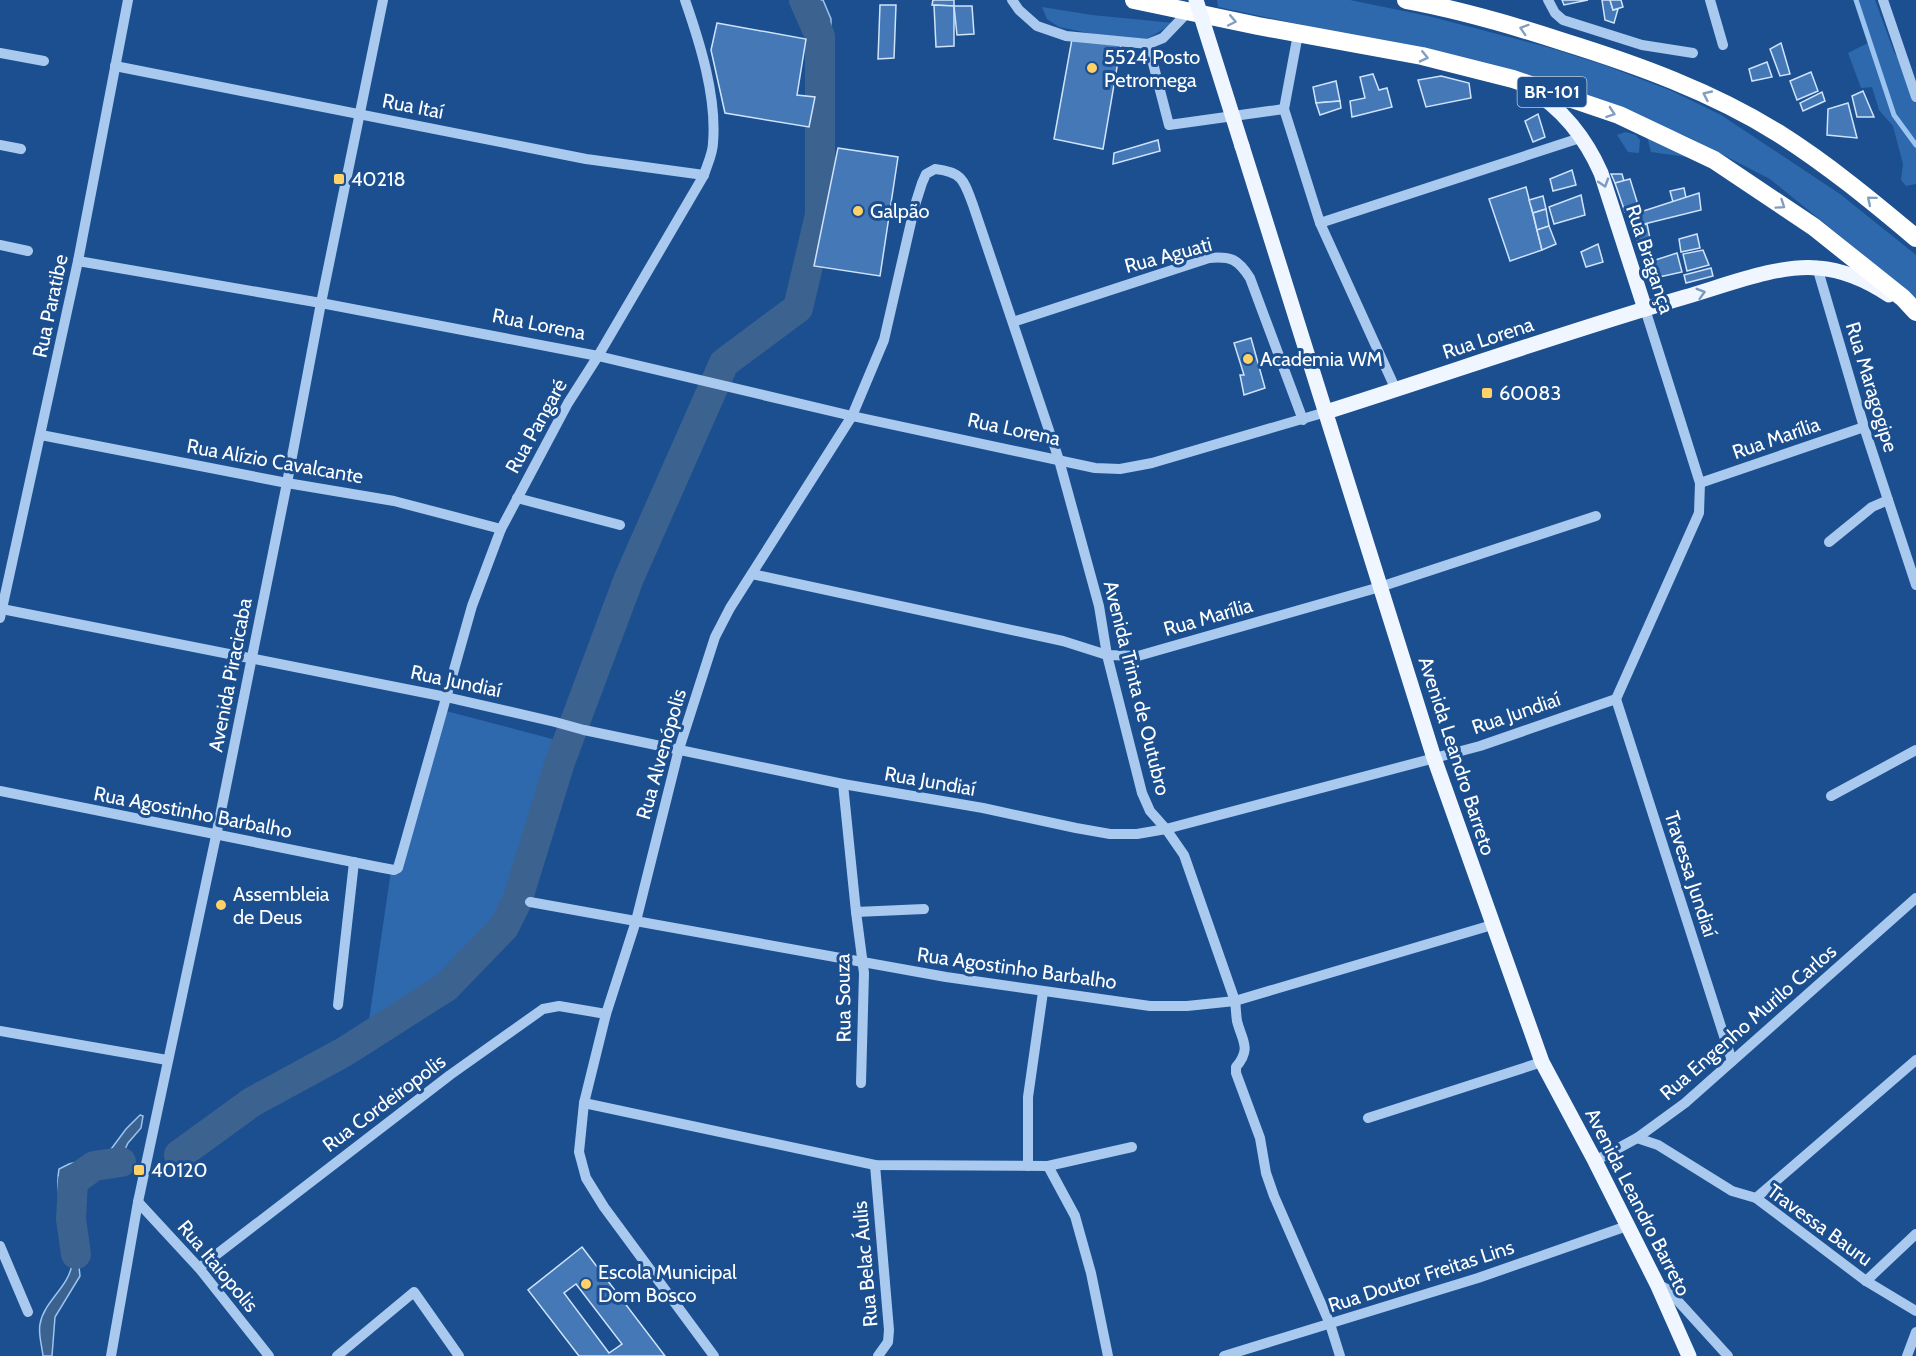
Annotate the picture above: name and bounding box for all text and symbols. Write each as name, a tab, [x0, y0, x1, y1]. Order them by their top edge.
one-way arrow	[1227, 14, 1237, 27]
one-way arrow	[1519, 24, 1530, 36]
place label: 5524 Posto Petromega	[1104, 45, 1200, 92]
one-way arrow	[1419, 50, 1429, 63]
marker: 5524 Posto Petromega	[1085, 61, 1099, 75]
road number: BR-101	[1518, 77, 1586, 107]
street label: Rua Itaí	[380, 88, 446, 124]
one-way arrow	[1703, 91, 1714, 103]
one-way arrow	[1605, 105, 1615, 118]
place label: 40218	[351, 167, 406, 191]
marker: 40218	[332, 172, 346, 186]
one-way arrow	[1597, 177, 1609, 188]
one-way arrow	[1867, 197, 1878, 208]
one-way arrow	[1775, 198, 1786, 209]
place label: Galpão	[870, 199, 930, 223]
street label: Rua Bragança	[1621, 201, 1679, 317]
marker: Galpão	[851, 204, 865, 218]
street label: Rua Aguati	[1122, 232, 1214, 278]
street label: Rua Paratibe	[27, 252, 73, 360]
one-way arrow	[1696, 287, 1706, 300]
street label: Rua Lorena	[490, 303, 588, 345]
street label: Rua Lorena	[1439, 312, 1537, 364]
street label: Rua Maragogipe	[1841, 319, 1903, 455]
place label: Academia WM	[1260, 347, 1383, 371]
marker: Academia WM	[1241, 352, 1255, 366]
street label: Rua Pangaré	[500, 375, 572, 477]
place label: 60083	[1499, 381, 1561, 405]
marker: 60083	[1480, 386, 1494, 400]
street label: Rua Lorena	[965, 407, 1063, 451]
street label: Rua Marília	[1729, 412, 1823, 464]
street label: Rua Alízio Cavalcante	[185, 434, 365, 488]
street label: Avenida Trinta de Outubro	[1099, 578, 1175, 798]
street label: Rua Marília	[1161, 593, 1256, 641]
street label: Avenida Piracicaba	[203, 596, 257, 754]
street label: Avenida Leandro Barreto	[1414, 654, 1500, 858]
street label: Rua Jundiaí	[408, 660, 504, 702]
street label: Rua Alvenópolis	[631, 686, 691, 822]
street label: Rua Jundiaí	[1469, 687, 1563, 739]
street label: Rua Jundiaí	[883, 761, 977, 801]
street label: Rua Agostinho Barbalho	[92, 781, 294, 843]
street label: Travessa Jundiaí	[1659, 808, 1723, 940]
place label: Assembleia de Deus	[233, 882, 330, 929]
marker: Assembleia de Deus	[214, 898, 228, 912]
street label: Rua Engenho Murilo Carlos	[1655, 939, 1841, 1105]
street label: Rua Agostinho Barbalho	[916, 942, 1118, 994]
street label: Rua Souza	[830, 953, 856, 1042]
street label: Rua Cordeiropolis	[318, 1049, 450, 1157]
street label: Avenida Leandro Barreto	[1580, 1104, 1696, 1300]
place label: 40120	[151, 1158, 207, 1182]
marker: 40120	[132, 1163, 146, 1177]
street label: Travessa Bauru	[1763, 1179, 1877, 1271]
street label: Rua Belac Áulis	[848, 1200, 882, 1328]
street label: Rua Itaiopolis	[173, 1215, 263, 1317]
street label: Rua Doutor Freitas Lins	[1325, 1235, 1517, 1317]
place label: Escola Municipal Dom Bosco	[598, 1260, 737, 1307]
marker: Escola Municipal Dom Bosco	[579, 1277, 593, 1291]

